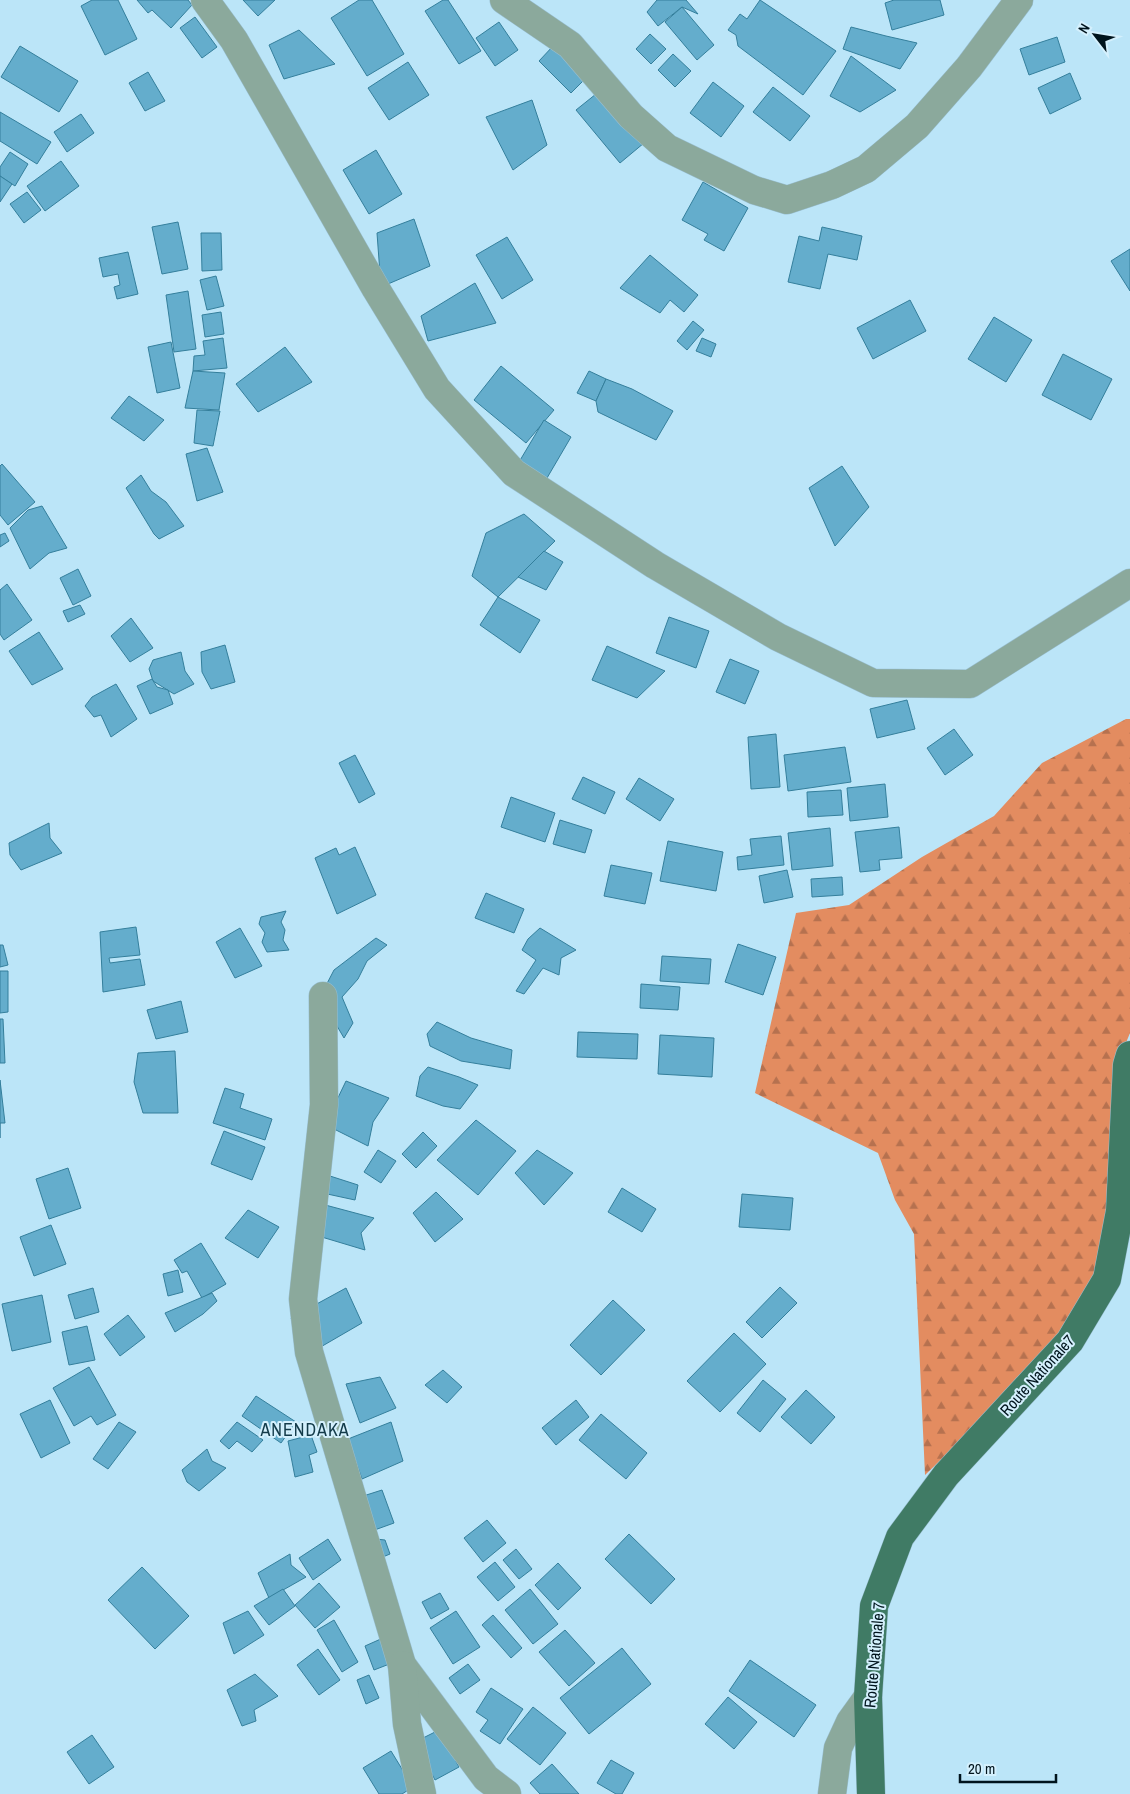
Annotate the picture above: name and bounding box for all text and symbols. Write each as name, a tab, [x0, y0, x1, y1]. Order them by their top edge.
north arrow	[1070, 10, 1120, 60]
text: N	[1074, 20, 1094, 36]
street label: Route Nationale7	[995, 1330, 1079, 1420]
district label: ANENDAKA	[259, 1417, 350, 1442]
street label: Route Nationale 7	[858, 1601, 890, 1709]
scale bar	[960, 1752, 1056, 1784]
text: 20 m	[968, 1758, 995, 1779]

